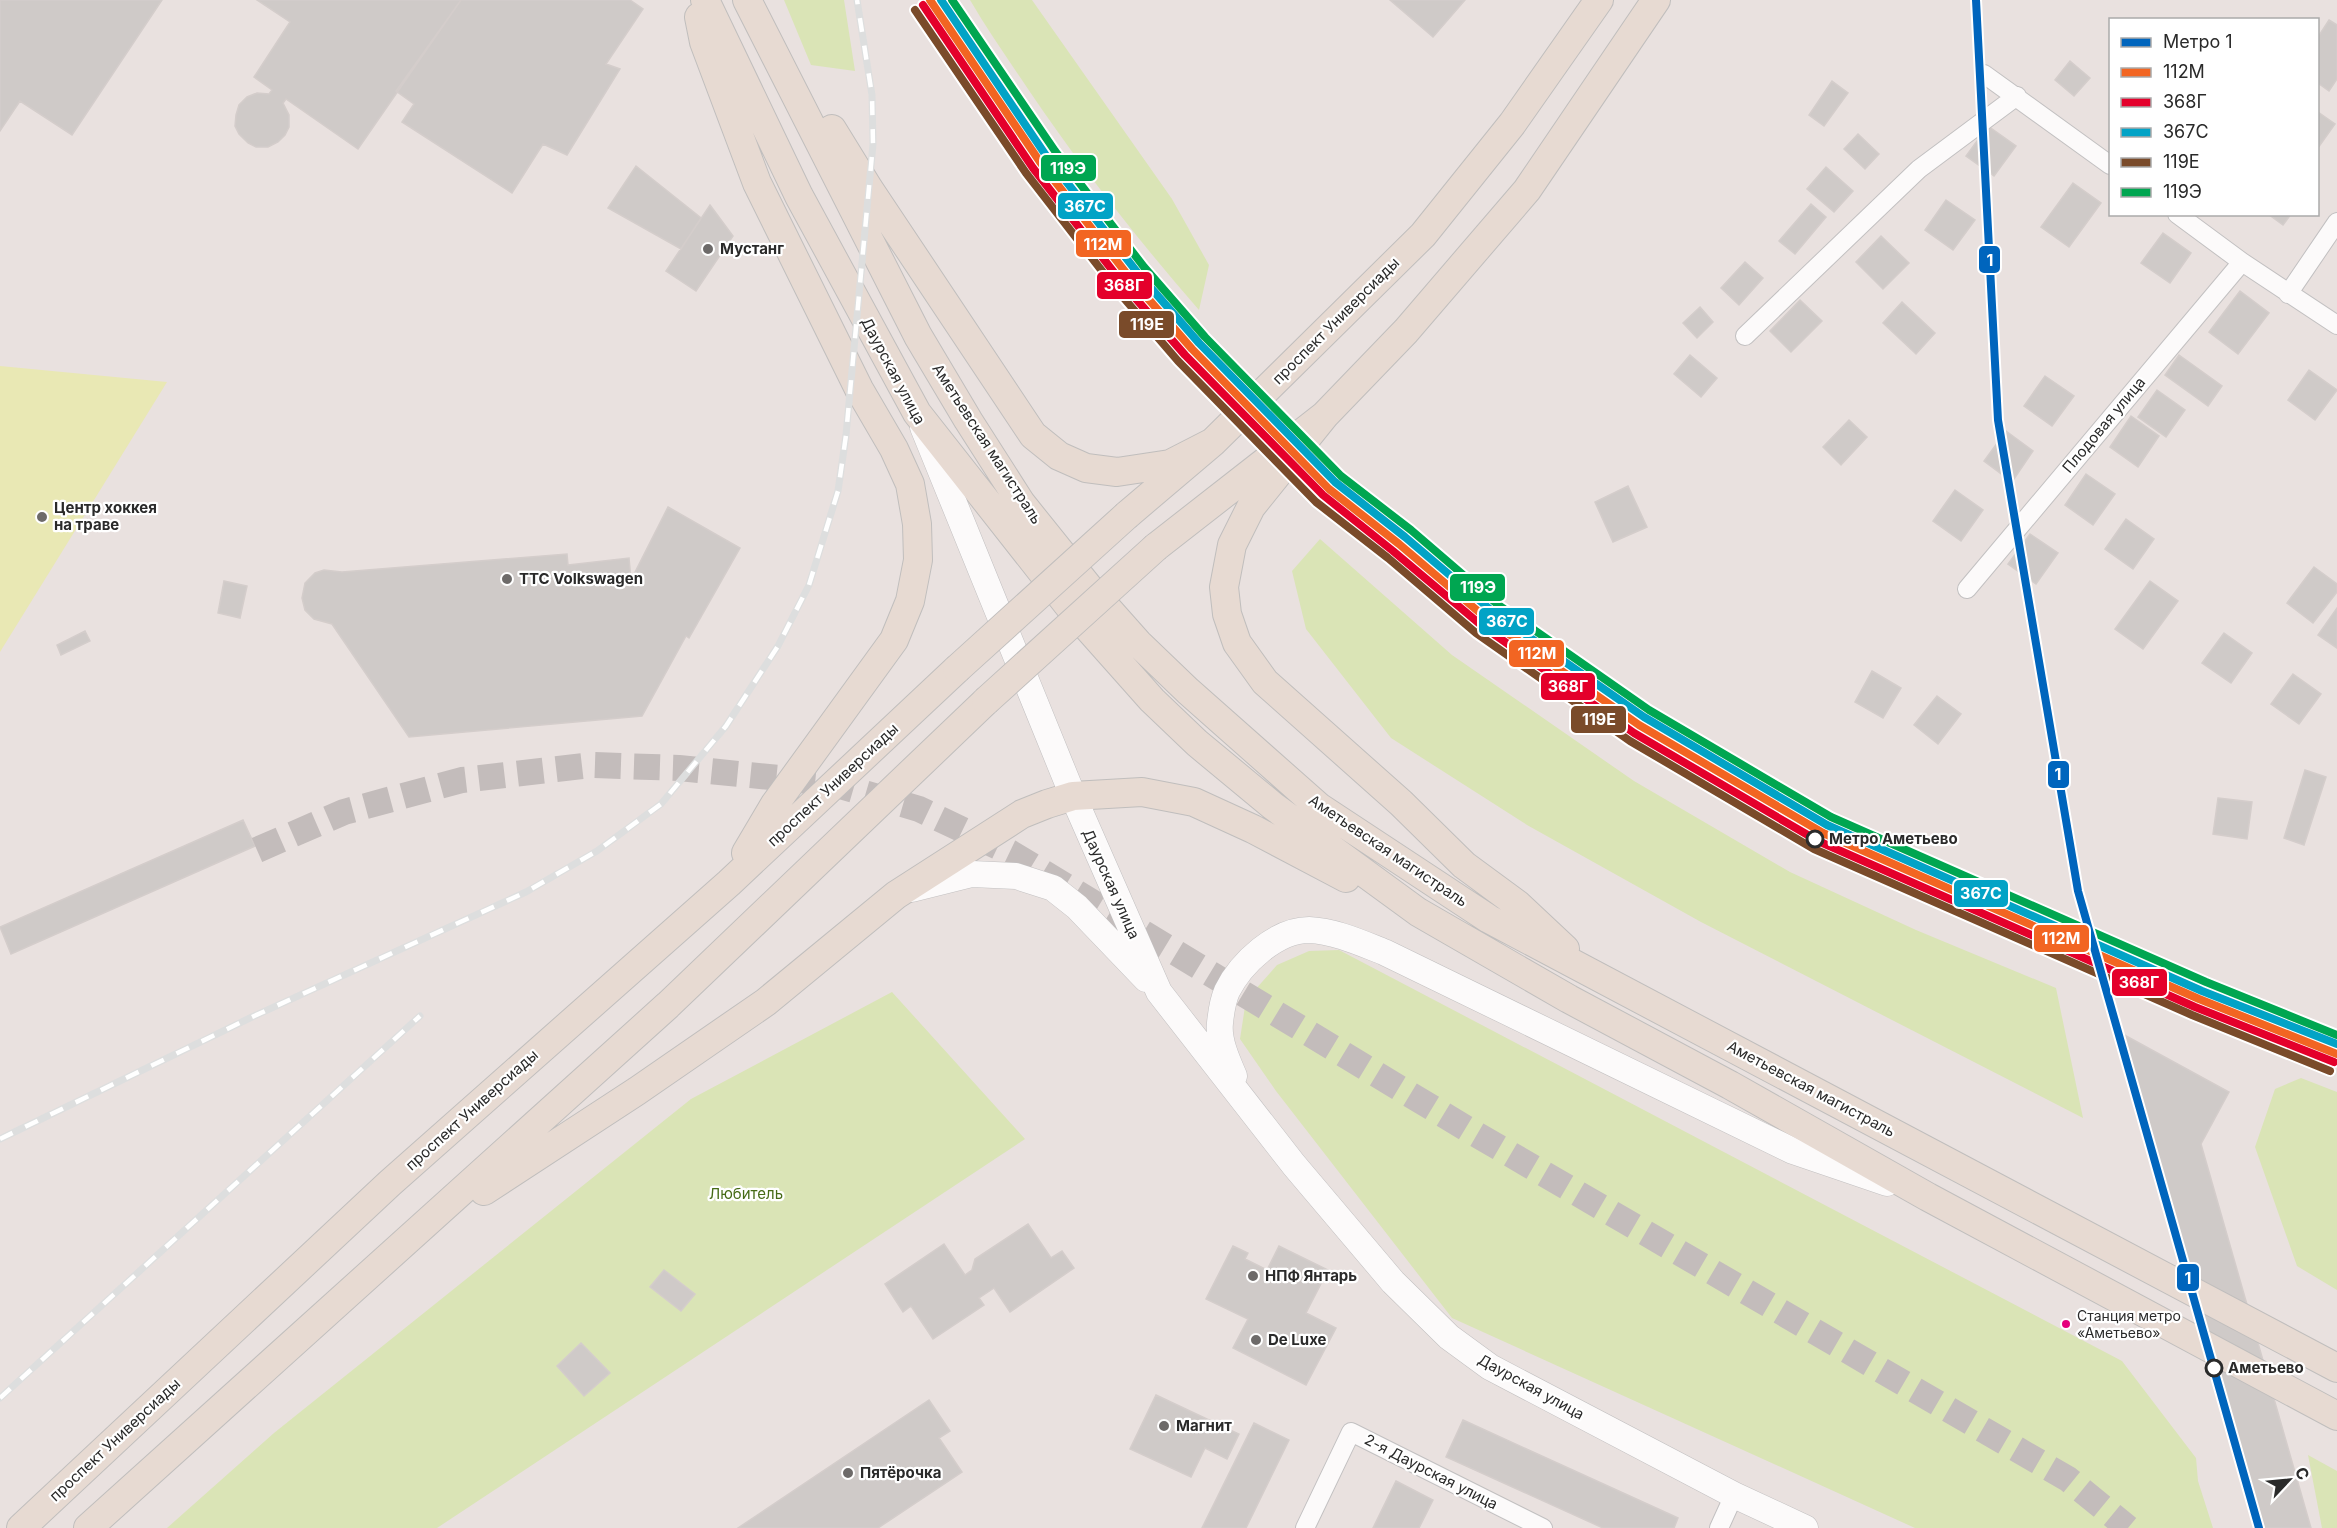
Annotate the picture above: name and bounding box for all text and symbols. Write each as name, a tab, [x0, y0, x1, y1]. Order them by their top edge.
legend	[2109, 18, 2319, 216]
text: Метро 1	[2163, 31, 2233, 52]
text: 112М	[2163, 61, 2205, 82]
text: 368Г	[2163, 91, 2207, 112]
text: 367С	[2163, 121, 2209, 142]
text: 119Е	[2163, 151, 2200, 172]
line badge: 119Э	[1040, 154, 1097, 182]
text: 119Э	[1050, 158, 1086, 178]
text: 119Э	[2163, 181, 2202, 202]
line badge: 367С	[1057, 192, 1114, 220]
text: 367С	[1064, 196, 1106, 216]
line badge: 112М	[1075, 229, 1132, 258]
text: 112М	[1084, 234, 1122, 254]
place label: Мустанг	[720, 239, 784, 258]
marker: Мустанг	[701, 242, 715, 256]
line badge: 1	[1978, 245, 2001, 274]
text: 1	[1987, 250, 1993, 270]
street label: проспект Универсиады	[1268, 253, 1403, 388]
line badge: 368Г	[1096, 271, 1153, 300]
text: 368Г	[1104, 275, 1144, 295]
line badge: 119Е	[1118, 310, 1175, 339]
street label: Даурская улица	[857, 314, 930, 427]
text: 119Е	[1130, 314, 1164, 334]
street label: Аметьевская магистраль	[928, 360, 1046, 527]
street label: Плодовая улица	[2058, 373, 2149, 476]
place label: Центр хоккея на траве	[54, 498, 157, 534]
marker: Центр хоккея на траве	[35, 510, 49, 524]
place label: ТТС Volkswagen	[519, 569, 643, 588]
marker: ТТС Volkswagen	[500, 572, 514, 586]
line badge: 119Э	[1449, 573, 1506, 602]
text: 119Э	[1460, 577, 1496, 597]
line badge: 367С	[1478, 607, 1535, 636]
text: 367С	[1486, 611, 1528, 631]
line badge: 112М	[1508, 639, 1565, 668]
text: 112М	[1518, 643, 1556, 663]
line badge: 368Г	[1540, 672, 1596, 701]
text: 368Г	[1548, 676, 1588, 696]
line badge: 119Е	[1570, 705, 1627, 734]
text: 119Е	[1582, 709, 1616, 729]
street label: проспект Универсиады	[763, 719, 902, 850]
line badge: 1	[2047, 760, 2070, 789]
text: 1	[2055, 764, 2061, 784]
street label: Аметьевская магистраль	[1305, 790, 1471, 911]
street label: Даурская улица	[1079, 826, 1144, 942]
place label: Метро Аметьево	[1829, 829, 1958, 848]
marker: Метро Аметьево	[1806, 830, 1824, 848]
line badge: 367С	[1953, 879, 2009, 908]
text: 367С	[1960, 883, 2002, 903]
line badge: 112М	[2033, 924, 2090, 953]
text: 112М	[2042, 928, 2080, 948]
line badge: 368Г	[2111, 968, 2168, 997]
text: 368Г	[2119, 972, 2159, 992]
street label: Аметьевская магистраль	[1724, 1036, 1898, 1141]
street label: проспект Универсиады	[401, 1045, 542, 1174]
park label: Любитель	[709, 1184, 783, 1203]
line badge: 1	[2176, 1263, 2200, 1292]
place label: НПФ Янтарь	[1265, 1266, 1357, 1285]
text: 1	[2185, 1268, 2191, 1288]
marker: НПФ Янтарь	[1246, 1269, 1260, 1283]
place label: Станция метро «Аметьево»	[2077, 1307, 2181, 1341]
marker: Станция метро «Аметьево»	[2060, 1318, 2072, 1330]
place label: De Luxe	[1268, 1330, 1327, 1349]
marker: De Luxe	[1249, 1333, 1263, 1347]
street label: Даурская улица	[1475, 1350, 1588, 1424]
place label: Аметьево	[2228, 1358, 2304, 1377]
marker: Аметьево	[2205, 1359, 2223, 1377]
street label: проспект Универсиады	[45, 1374, 184, 1505]
place label: Магнит	[1176, 1416, 1232, 1435]
marker: Магнит	[1157, 1419, 1171, 1433]
street label: 2-я Даурская улица	[1361, 1430, 1501, 1513]
north arrow	[2259, 1450, 2319, 1510]
place label: Пятёрочка	[860, 1463, 941, 1482]
text: С	[2291, 1464, 2314, 1483]
marker: Пятёрочка	[841, 1466, 855, 1480]

